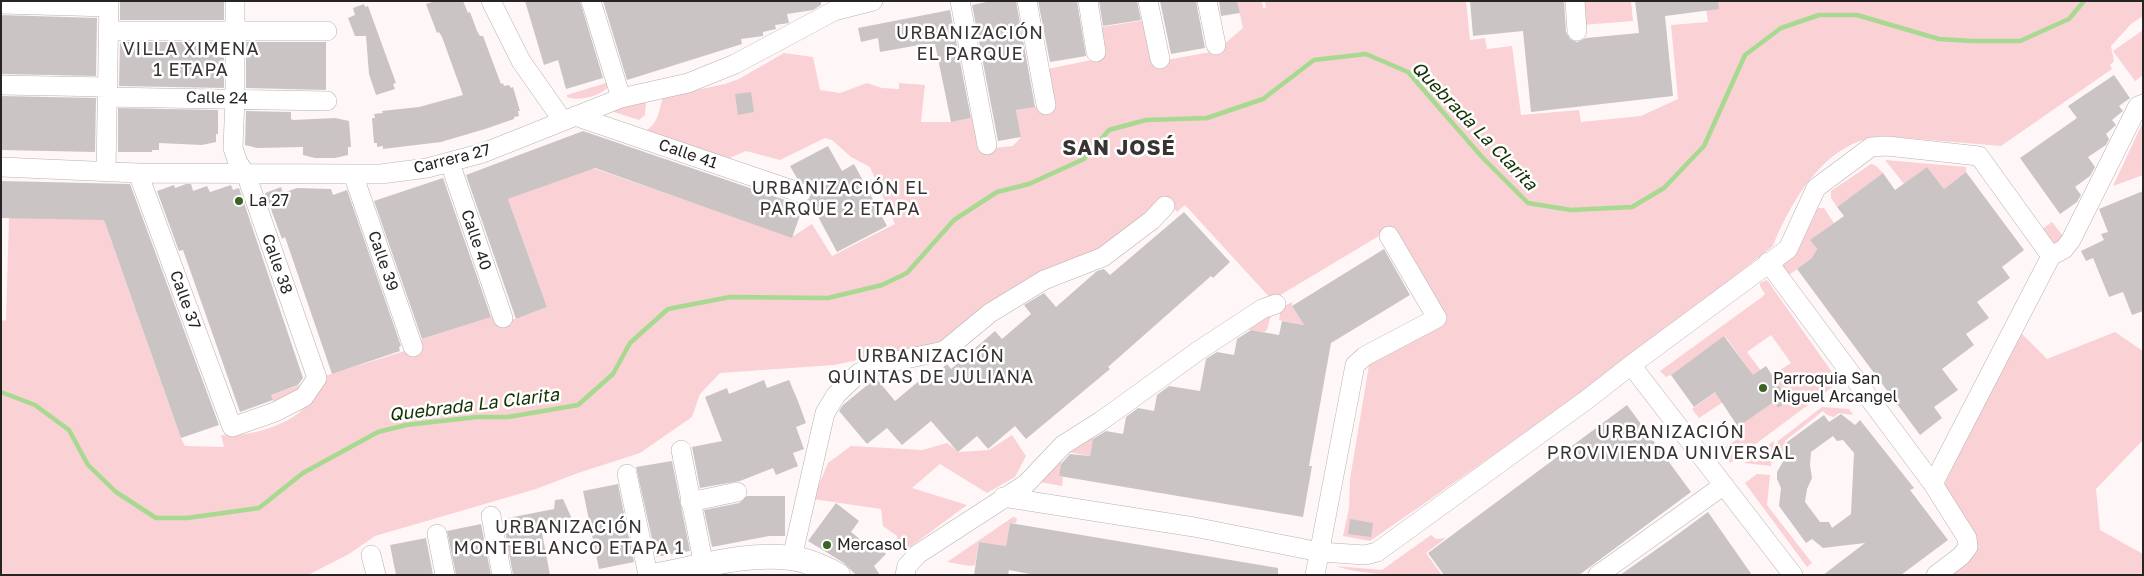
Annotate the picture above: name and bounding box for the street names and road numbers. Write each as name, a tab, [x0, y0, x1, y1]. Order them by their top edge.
street label: Calle 24	[186, 88, 248, 108]
street label: Calle 41	[656, 135, 720, 173]
street label: Carrera 27	[412, 140, 492, 178]
street label: Calle 40	[457, 207, 495, 273]
street label: Calle 39	[364, 228, 402, 294]
street label: Calle 38	[258, 231, 296, 297]
street label: Calle 37	[166, 268, 204, 332]

